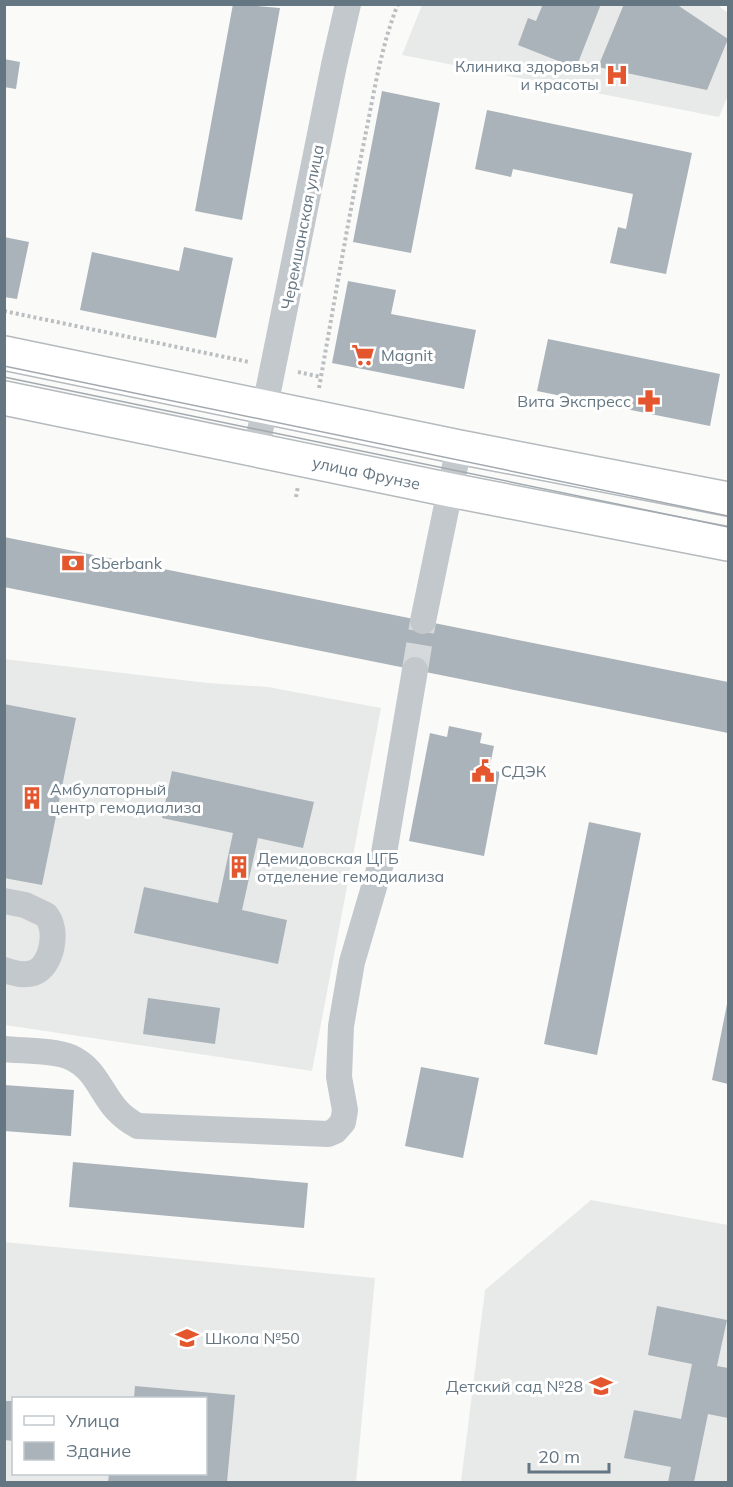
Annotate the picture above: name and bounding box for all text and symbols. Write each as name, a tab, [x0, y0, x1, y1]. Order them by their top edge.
place label: Клиника здоровья и красоты	[455, 56, 599, 94]
hospital icon: Клиника здоровья и красоты	[604, 62, 630, 88]
street label: Черемшанская улица	[276, 143, 328, 311]
supermarket icon: Magnit	[350, 342, 376, 368]
place label: Magnit	[381, 345, 433, 365]
pharmacy icon: Вита Экспресс	[636, 388, 662, 414]
place label: Вита Экспресс	[517, 391, 631, 411]
street label: улица Фрунзе	[311, 452, 422, 494]
bank icon: Sberbank	[60, 550, 86, 576]
place label: Sberbank	[91, 553, 163, 573]
public building icon: СДЭК	[470, 758, 496, 784]
place label: СДЭК	[501, 761, 547, 781]
place label: Амбулаторный центр гемодиализа	[50, 779, 201, 817]
building icon: Амбулаторный центр гемодиализа	[19, 785, 45, 811]
place label: Демидовская ЦГБ отделение гемодиализа	[257, 848, 444, 886]
building icon: Демидовская ЦГБ отделение гемодиализа	[226, 854, 252, 880]
school or university icon: Школа №50	[174, 1325, 200, 1351]
place label: Школа №50	[205, 1328, 300, 1348]
school or university icon: Детский сад №28	[588, 1373, 614, 1399]
place label: Детский сад №28	[446, 1376, 583, 1396]
legend	[12, 1397, 207, 1475]
text: Улица	[65, 1409, 120, 1432]
scale bar	[529, 1436, 608, 1474]
text: Здание	[66, 1439, 131, 1462]
text: 20 m	[538, 1445, 580, 1468]

